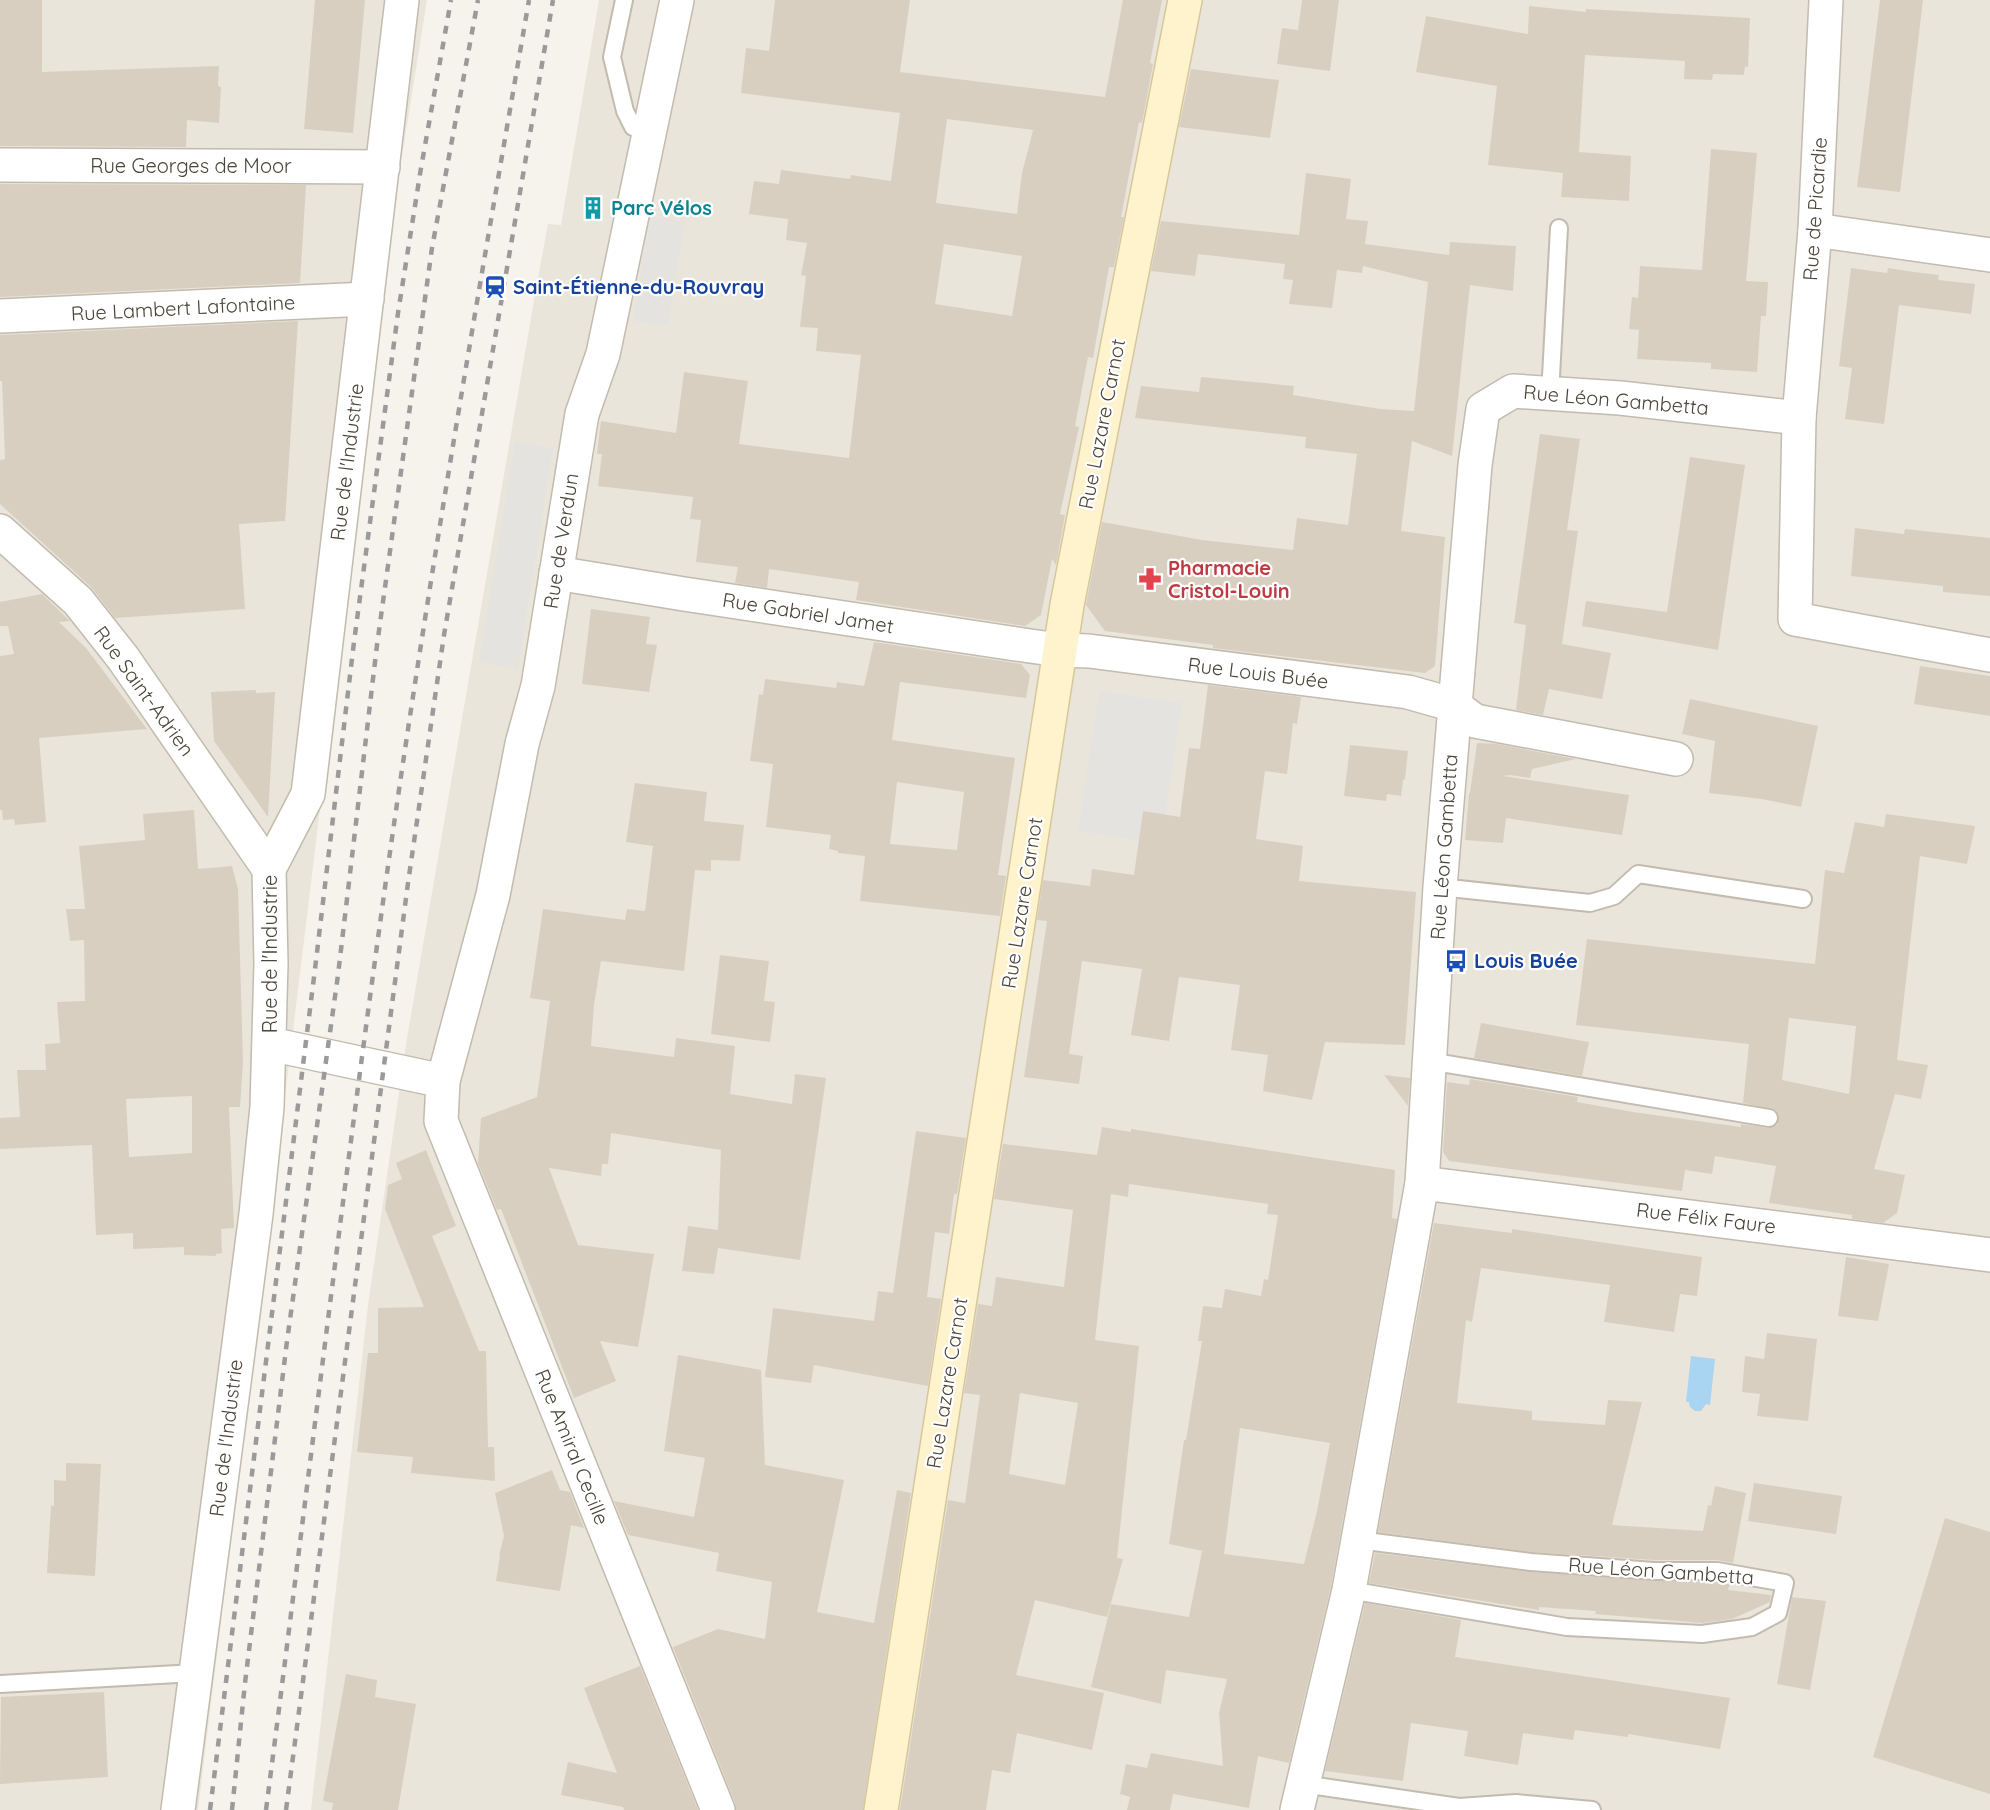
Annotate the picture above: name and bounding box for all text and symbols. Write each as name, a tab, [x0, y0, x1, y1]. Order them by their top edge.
street label: Rue de Picardie	[1797, 136, 1832, 282]
street label: Rue Georges de Moor	[90, 153, 292, 178]
building icon: Parc Vélos	[580, 195, 606, 221]
place label: Parc Vélos	[611, 195, 712, 220]
station icon: Saint-Étienne-du-Rouvray	[482, 274, 508, 300]
place label: Saint-Étienne-du-Rouvray	[513, 274, 764, 299]
street label: Rue Lambert Lafontaine	[70, 289, 296, 326]
street label: Rue Lazare Carnot	[1073, 336, 1130, 511]
street label: Rue Léon Gambetta	[1522, 379, 1710, 420]
street label: Rue de l'Industrie	[324, 382, 369, 542]
street label: Rue de Verdun	[537, 471, 584, 611]
place label: Pharmacie Cristol-Louin	[1168, 555, 1290, 603]
pharmacy icon: Pharmacie Cristol-Louin	[1137, 566, 1163, 592]
street label: Rue Gabriel Jamet	[721, 587, 896, 638]
street label: Rue Saint-Adrien	[89, 621, 200, 761]
street label: Rue Louis Buée	[1186, 651, 1330, 694]
street label: Rue Léon Gambetta	[1425, 753, 1462, 941]
street label: Rue Lazare Carnot	[996, 815, 1047, 990]
street label: Rue de l'Industrie	[257, 875, 282, 1033]
bus stop icon: Louis Buée	[1443, 948, 1469, 974]
place label: Louis Buée	[1474, 948, 1578, 973]
street label: Rue Félix Faure	[1635, 1197, 1777, 1238]
street label: Rue Lazare Carnot	[921, 1295, 972, 1470]
street label: Rue de l'Industrie	[203, 1358, 248, 1518]
street label: Rue Amiral Cecille	[530, 1365, 615, 1528]
street label: Rue Léon Gambetta	[1567, 1552, 1755, 1589]

